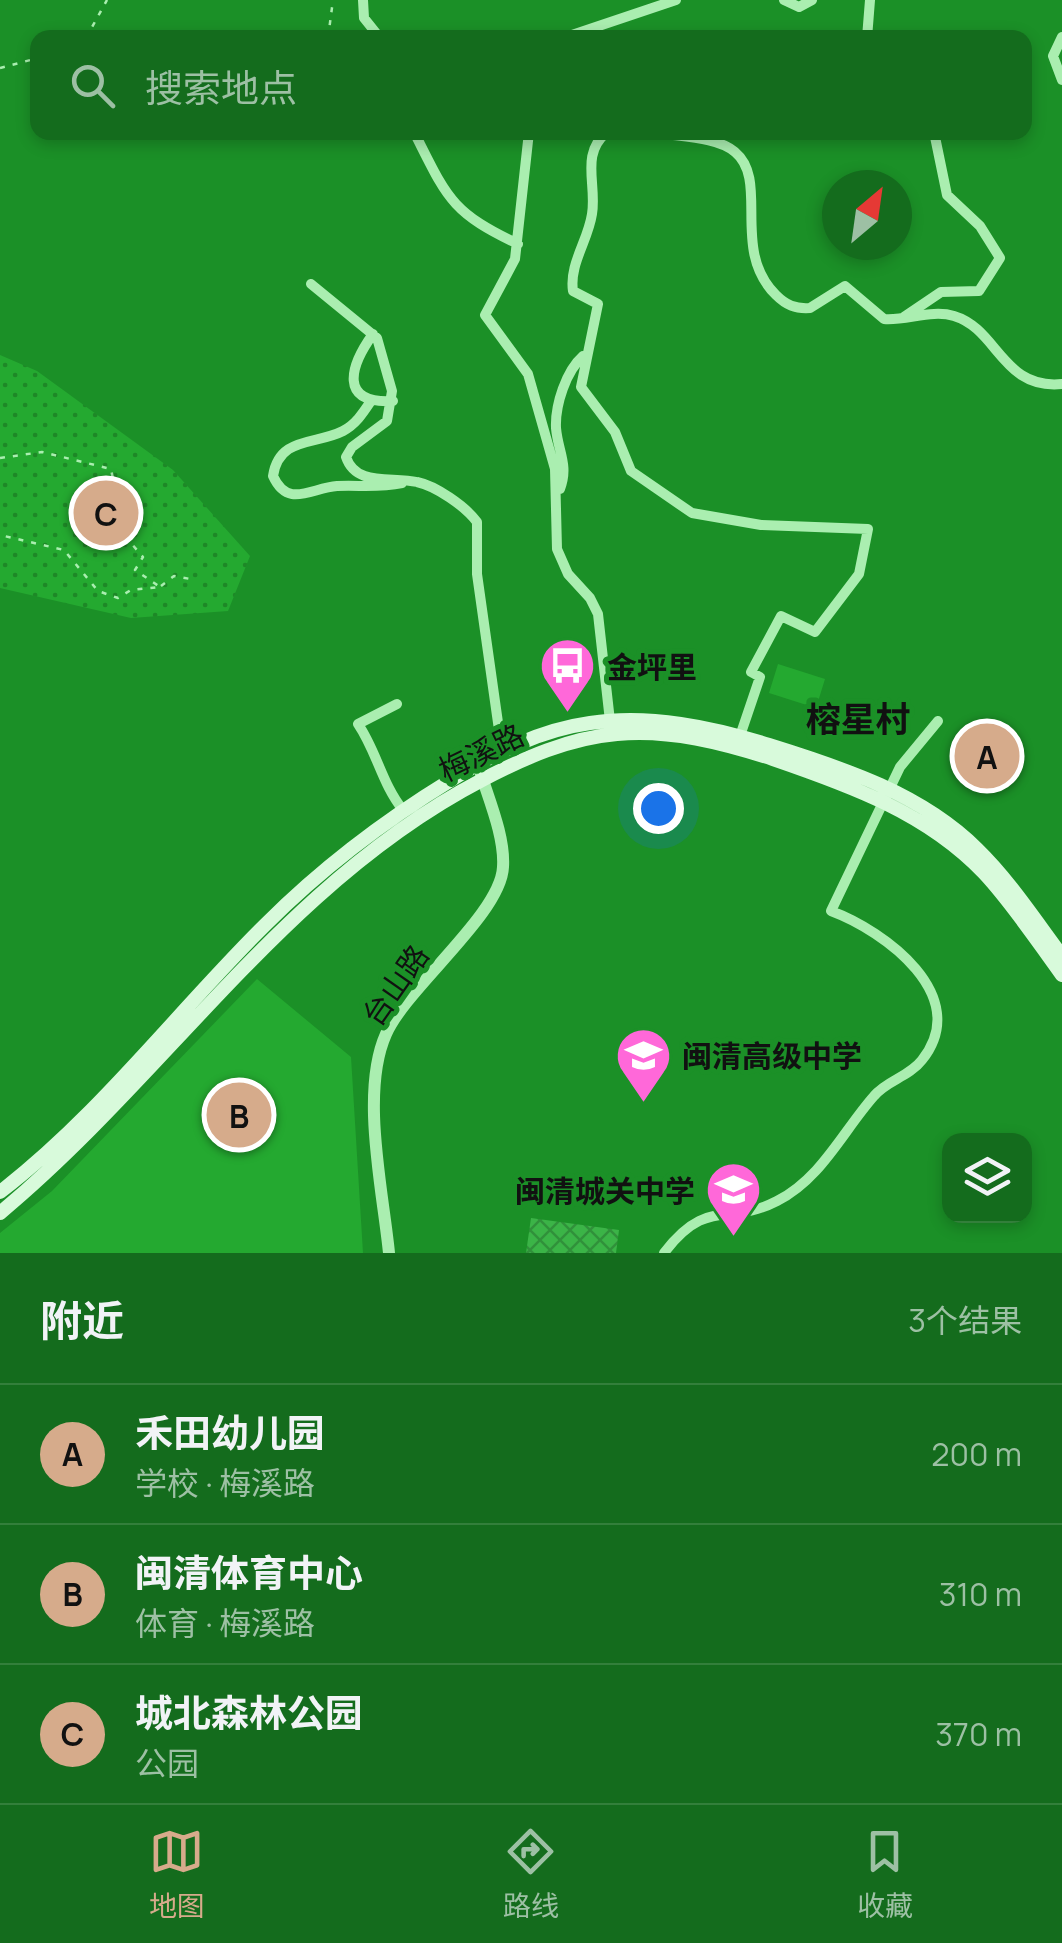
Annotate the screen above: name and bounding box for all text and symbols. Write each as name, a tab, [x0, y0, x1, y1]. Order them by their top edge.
search box	[30, 30, 1032, 140]
icon: search	[65, 58, 120, 113]
text: 搜索地点	[145, 61, 297, 113]
north arrow	[822, 170, 912, 260]
pin: C	[74, 476, 138, 550]
bus stop icon: 金坪里	[538, 636, 598, 715]
place label: 金坪里	[607, 646, 697, 687]
district label: 榕星村	[805, 695, 911, 743]
street label: 梅溪路	[432, 714, 530, 790]
pin: A	[954, 718, 1020, 794]
your location	[633, 783, 684, 834]
street label: 台山路	[352, 936, 438, 1034]
school or university icon: 闽清高级中学	[613, 1025, 673, 1104]
place label: 闽清高级中学	[682, 1035, 862, 1076]
pin: B	[206, 1078, 272, 1152]
map controls	[942, 1133, 1032, 1223]
button: layers	[942, 1133, 1032, 1223]
school or university icon: 闽清城关中学	[704, 1160, 764, 1239]
place label: 闽清城关中学	[515, 1170, 695, 1211]
text: 附近	[40, 1291, 124, 1349]
text: 3个结果	[908, 1298, 1022, 1342]
text: 禾田幼儿园	[135, 1406, 325, 1458]
text: A	[62, 1432, 83, 1476]
text: 200 m	[931, 1432, 1022, 1476]
text: 学校 · 梅溪路	[135, 1461, 315, 1505]
text: 闽清体育中心	[135, 1546, 363, 1598]
text: B	[62, 1572, 83, 1616]
text: 310 m	[939, 1572, 1022, 1616]
text: 体育 · 梅溪路	[135, 1601, 315, 1645]
text: 城北森林公园	[135, 1686, 363, 1738]
text: C	[61, 1712, 84, 1756]
text: 370 m	[935, 1712, 1022, 1756]
text: 公园	[135, 1741, 199, 1785]
tab: 地图	[149, 1824, 205, 1924]
tab: 路线	[503, 1824, 559, 1924]
tab: 收藏	[857, 1824, 913, 1924]

